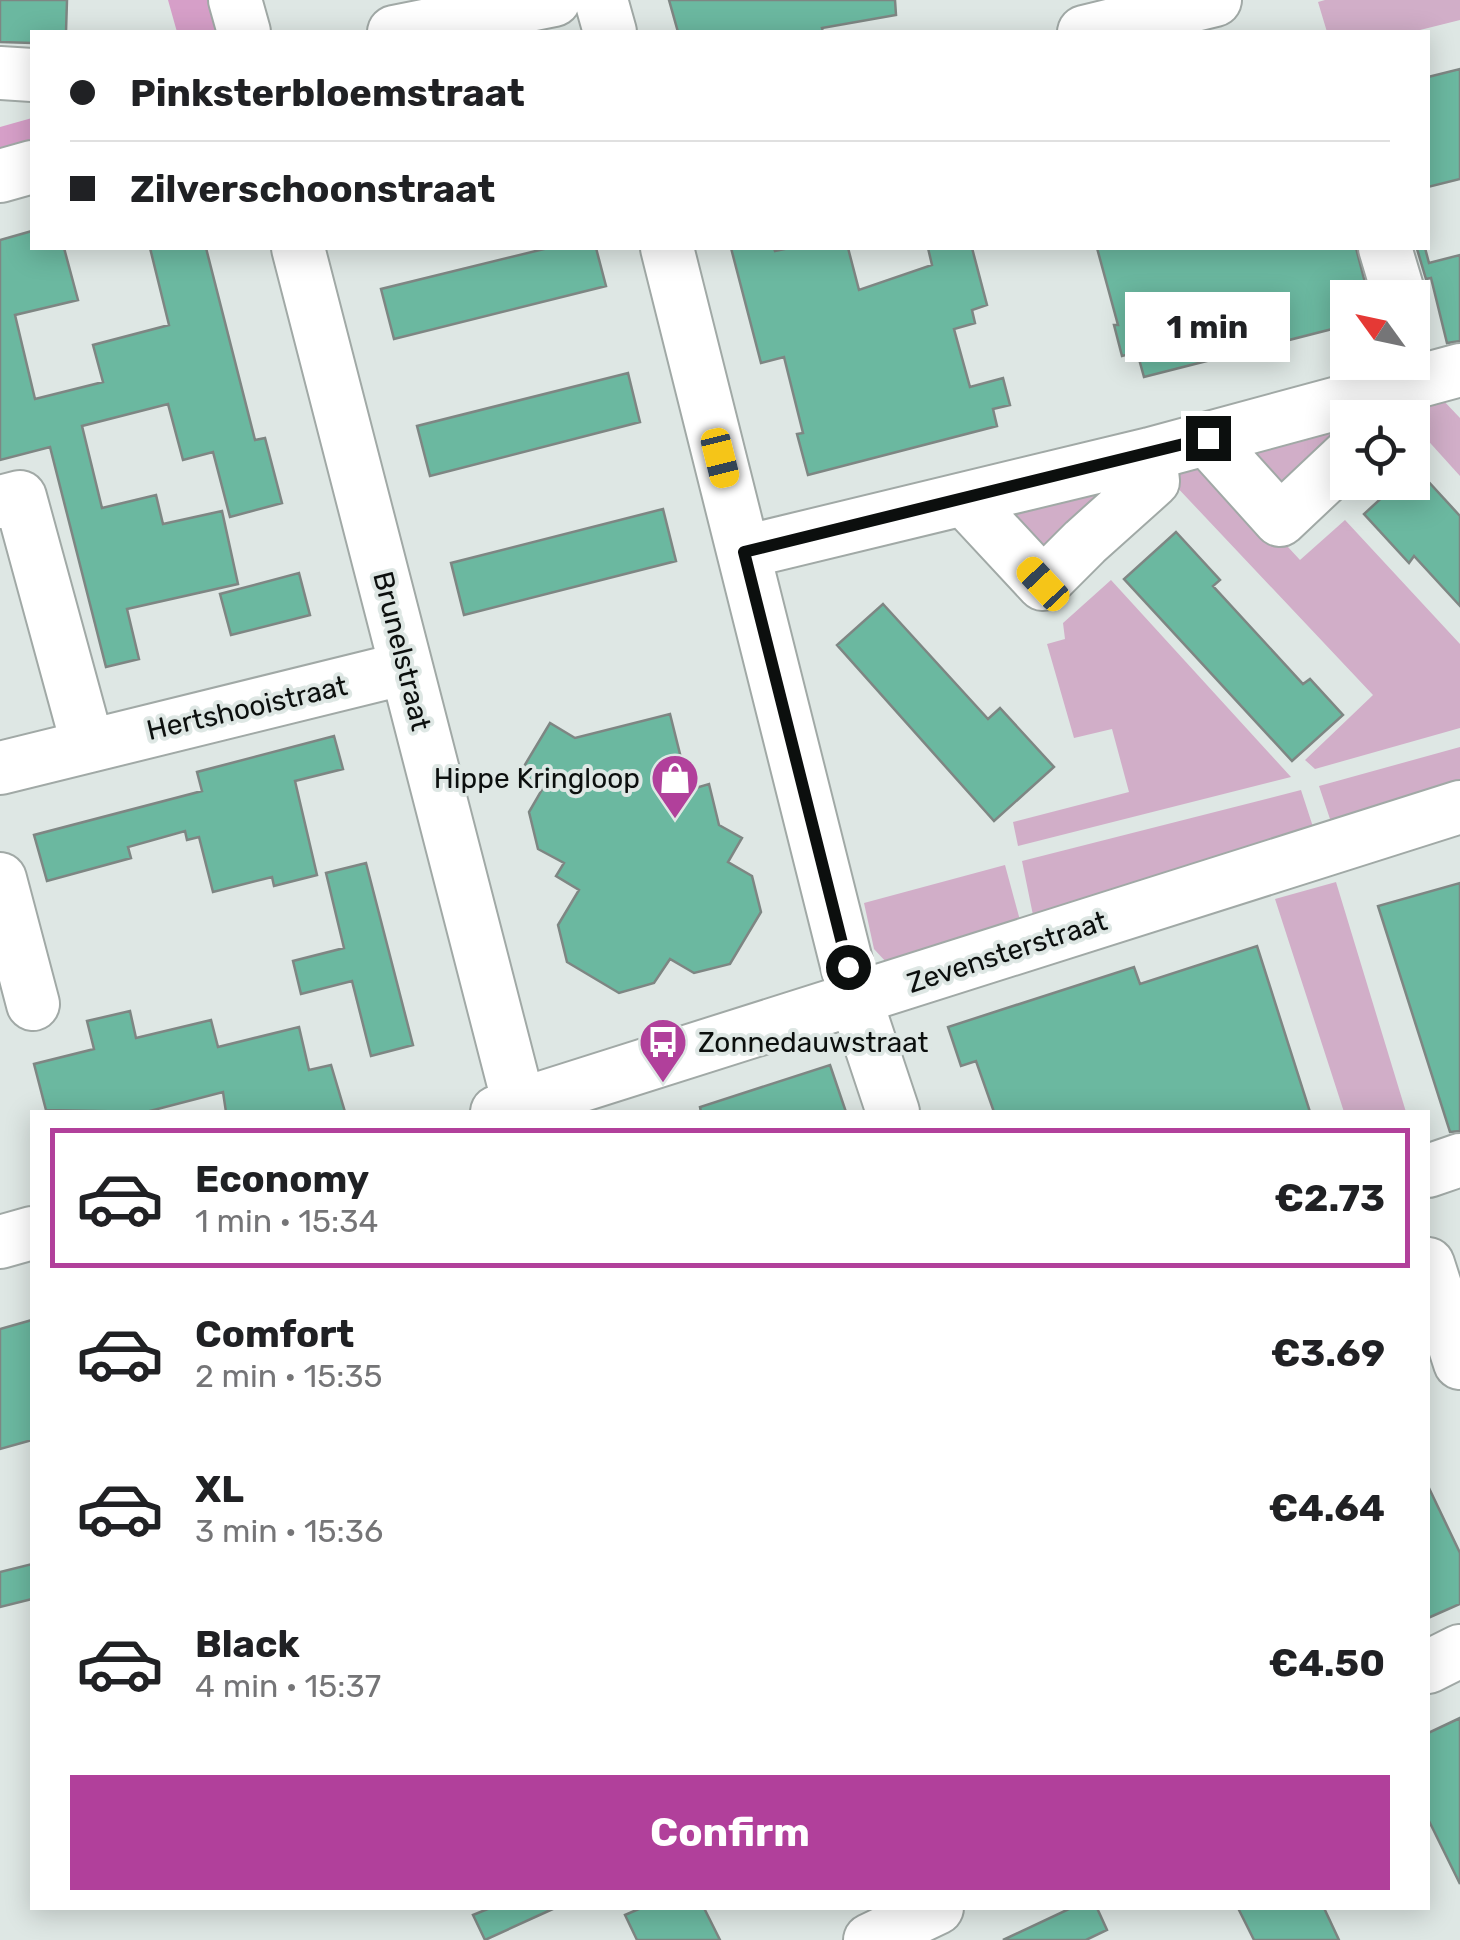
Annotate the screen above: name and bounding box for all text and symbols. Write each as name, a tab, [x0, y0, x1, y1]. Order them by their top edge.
text: Pinksterbloemstraat	[130, 70, 525, 116]
text: Zilverschoonstraat	[130, 166, 495, 212]
north arrow	[1330, 280, 1430, 380]
map controls	[1330, 280, 1430, 500]
callout: 1 min	[1126, 293, 1290, 363]
text: 1 min	[1167, 308, 1248, 346]
button: locate	[1330, 400, 1430, 500]
route end	[1186, 416, 1231, 461]
car	[698, 425, 742, 491]
car	[1012, 552, 1074, 616]
street label: Brunelstraat	[366, 568, 438, 734]
street label: Hertshooistraat	[143, 669, 351, 747]
shop icon: Hippe Kringloop	[649, 752, 701, 820]
place label: Hippe Kringloop	[434, 762, 640, 795]
street label: Zevensterstraat	[903, 904, 1111, 1000]
route start	[826, 945, 871, 990]
bus stop icon: Zonnedauwstraat	[637, 1016, 689, 1084]
place label: Zonnedauwstraat	[698, 1026, 929, 1059]
icon: car	[75, 1153, 165, 1243]
text: Economy	[195, 1156, 369, 1202]
text: €2.73	[1274, 1175, 1385, 1221]
text: 1 min · 15:34	[195, 1202, 378, 1240]
icon: car	[75, 1308, 165, 1398]
text: Comfort	[195, 1311, 354, 1357]
text: €3.69	[1270, 1330, 1385, 1376]
text: 2 min · 15:35	[195, 1357, 383, 1395]
icon: car	[75, 1463, 165, 1553]
text: XL	[195, 1466, 244, 1512]
text: €4.64	[1268, 1485, 1385, 1531]
text: 3 min · 15:36	[195, 1512, 383, 1550]
icon: car	[75, 1618, 165, 1708]
text: Black	[195, 1621, 300, 1667]
text: €4.50	[1268, 1640, 1385, 1686]
text: 4 min · 15:37	[195, 1667, 381, 1705]
button: Confirm	[70, 1775, 1390, 1890]

